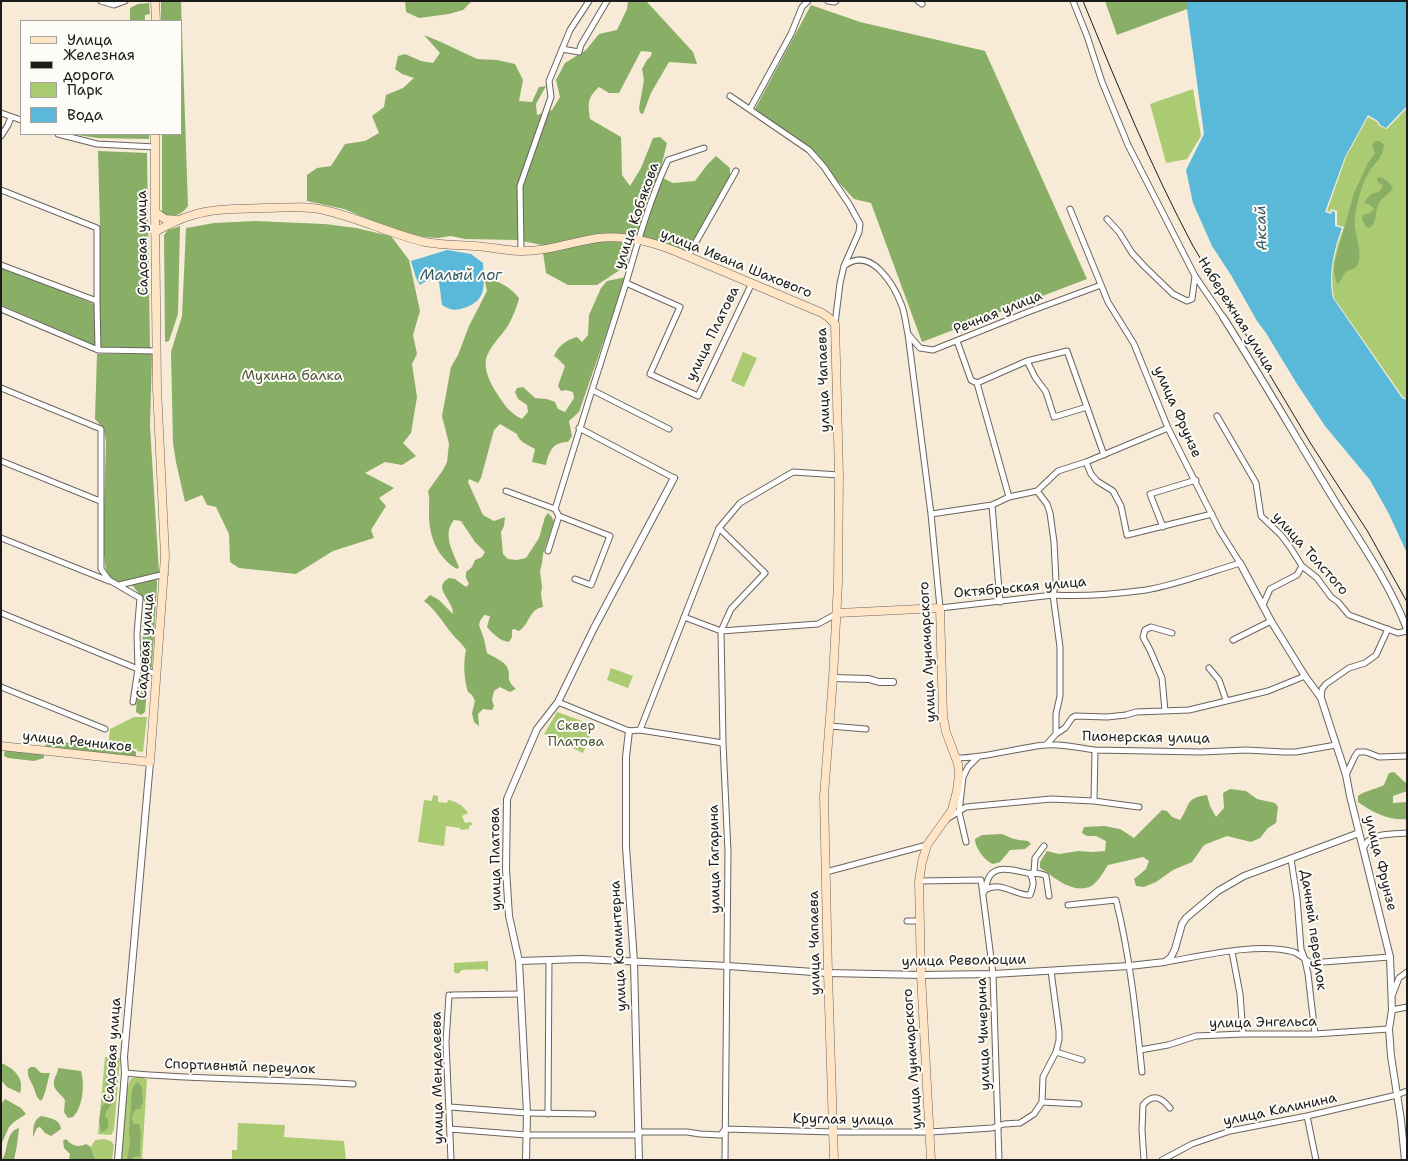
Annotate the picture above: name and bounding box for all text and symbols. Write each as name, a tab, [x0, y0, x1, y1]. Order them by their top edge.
legend	[20, 20, 182, 135]
text: Улица	[67, 30, 112, 50]
text: Железная дорога	[63, 45, 135, 85]
text: Парк	[67, 80, 103, 100]
text: Вода	[67, 105, 103, 125]
street label: улица Кобякова	[611, 160, 663, 272]
street label: Садовая улица	[134, 190, 152, 296]
water label: Аксай	[1252, 205, 1272, 251]
street label: улица Ивана Шахового	[658, 226, 814, 302]
street label: Набережная улица	[1194, 254, 1278, 376]
water label: Малый лог	[420, 267, 502, 285]
street label: улица Платова	[683, 284, 743, 384]
street label: Речная улица	[951, 288, 1045, 338]
street label: улица Чапаева	[814, 327, 834, 433]
street label: улица Фрунзе	[1149, 364, 1205, 460]
park label: Мухина балка	[242, 368, 342, 384]
street label: улица Толстого	[1268, 509, 1352, 599]
street label: Октябрьская улица	[953, 574, 1087, 602]
street label: улица Луначарского	[916, 581, 940, 723]
street label: Садовая улица	[134, 593, 158, 699]
park label: Сквер Платова	[548, 718, 604, 750]
street label: улица Речников	[21, 728, 133, 756]
street label: Пионерская улица	[1082, 728, 1210, 748]
street label: улица Гагарина	[706, 804, 724, 914]
street label: улица Платова	[487, 807, 505, 911]
street label: улица Фрунзе	[1360, 813, 1400, 913]
street label: Дачный переулок	[1296, 869, 1330, 991]
street label: улица Коминтерна	[607, 880, 631, 1012]
street label: улица Чапаева	[806, 891, 824, 995]
street label: улица Революции	[902, 952, 1026, 970]
street label: улица Чичерина	[974, 977, 994, 1091]
street label: улица Луначарского	[900, 988, 926, 1130]
street label: Садовая улица	[101, 997, 125, 1103]
street label: улица Менделеева	[428, 1012, 448, 1144]
street label: улица Энгельса	[1209, 1014, 1317, 1032]
street label: Спортивный переулок	[164, 1056, 316, 1078]
street label: улица Калинина	[1222, 1090, 1338, 1130]
street label: Круглая улица	[792, 1111, 894, 1129]

